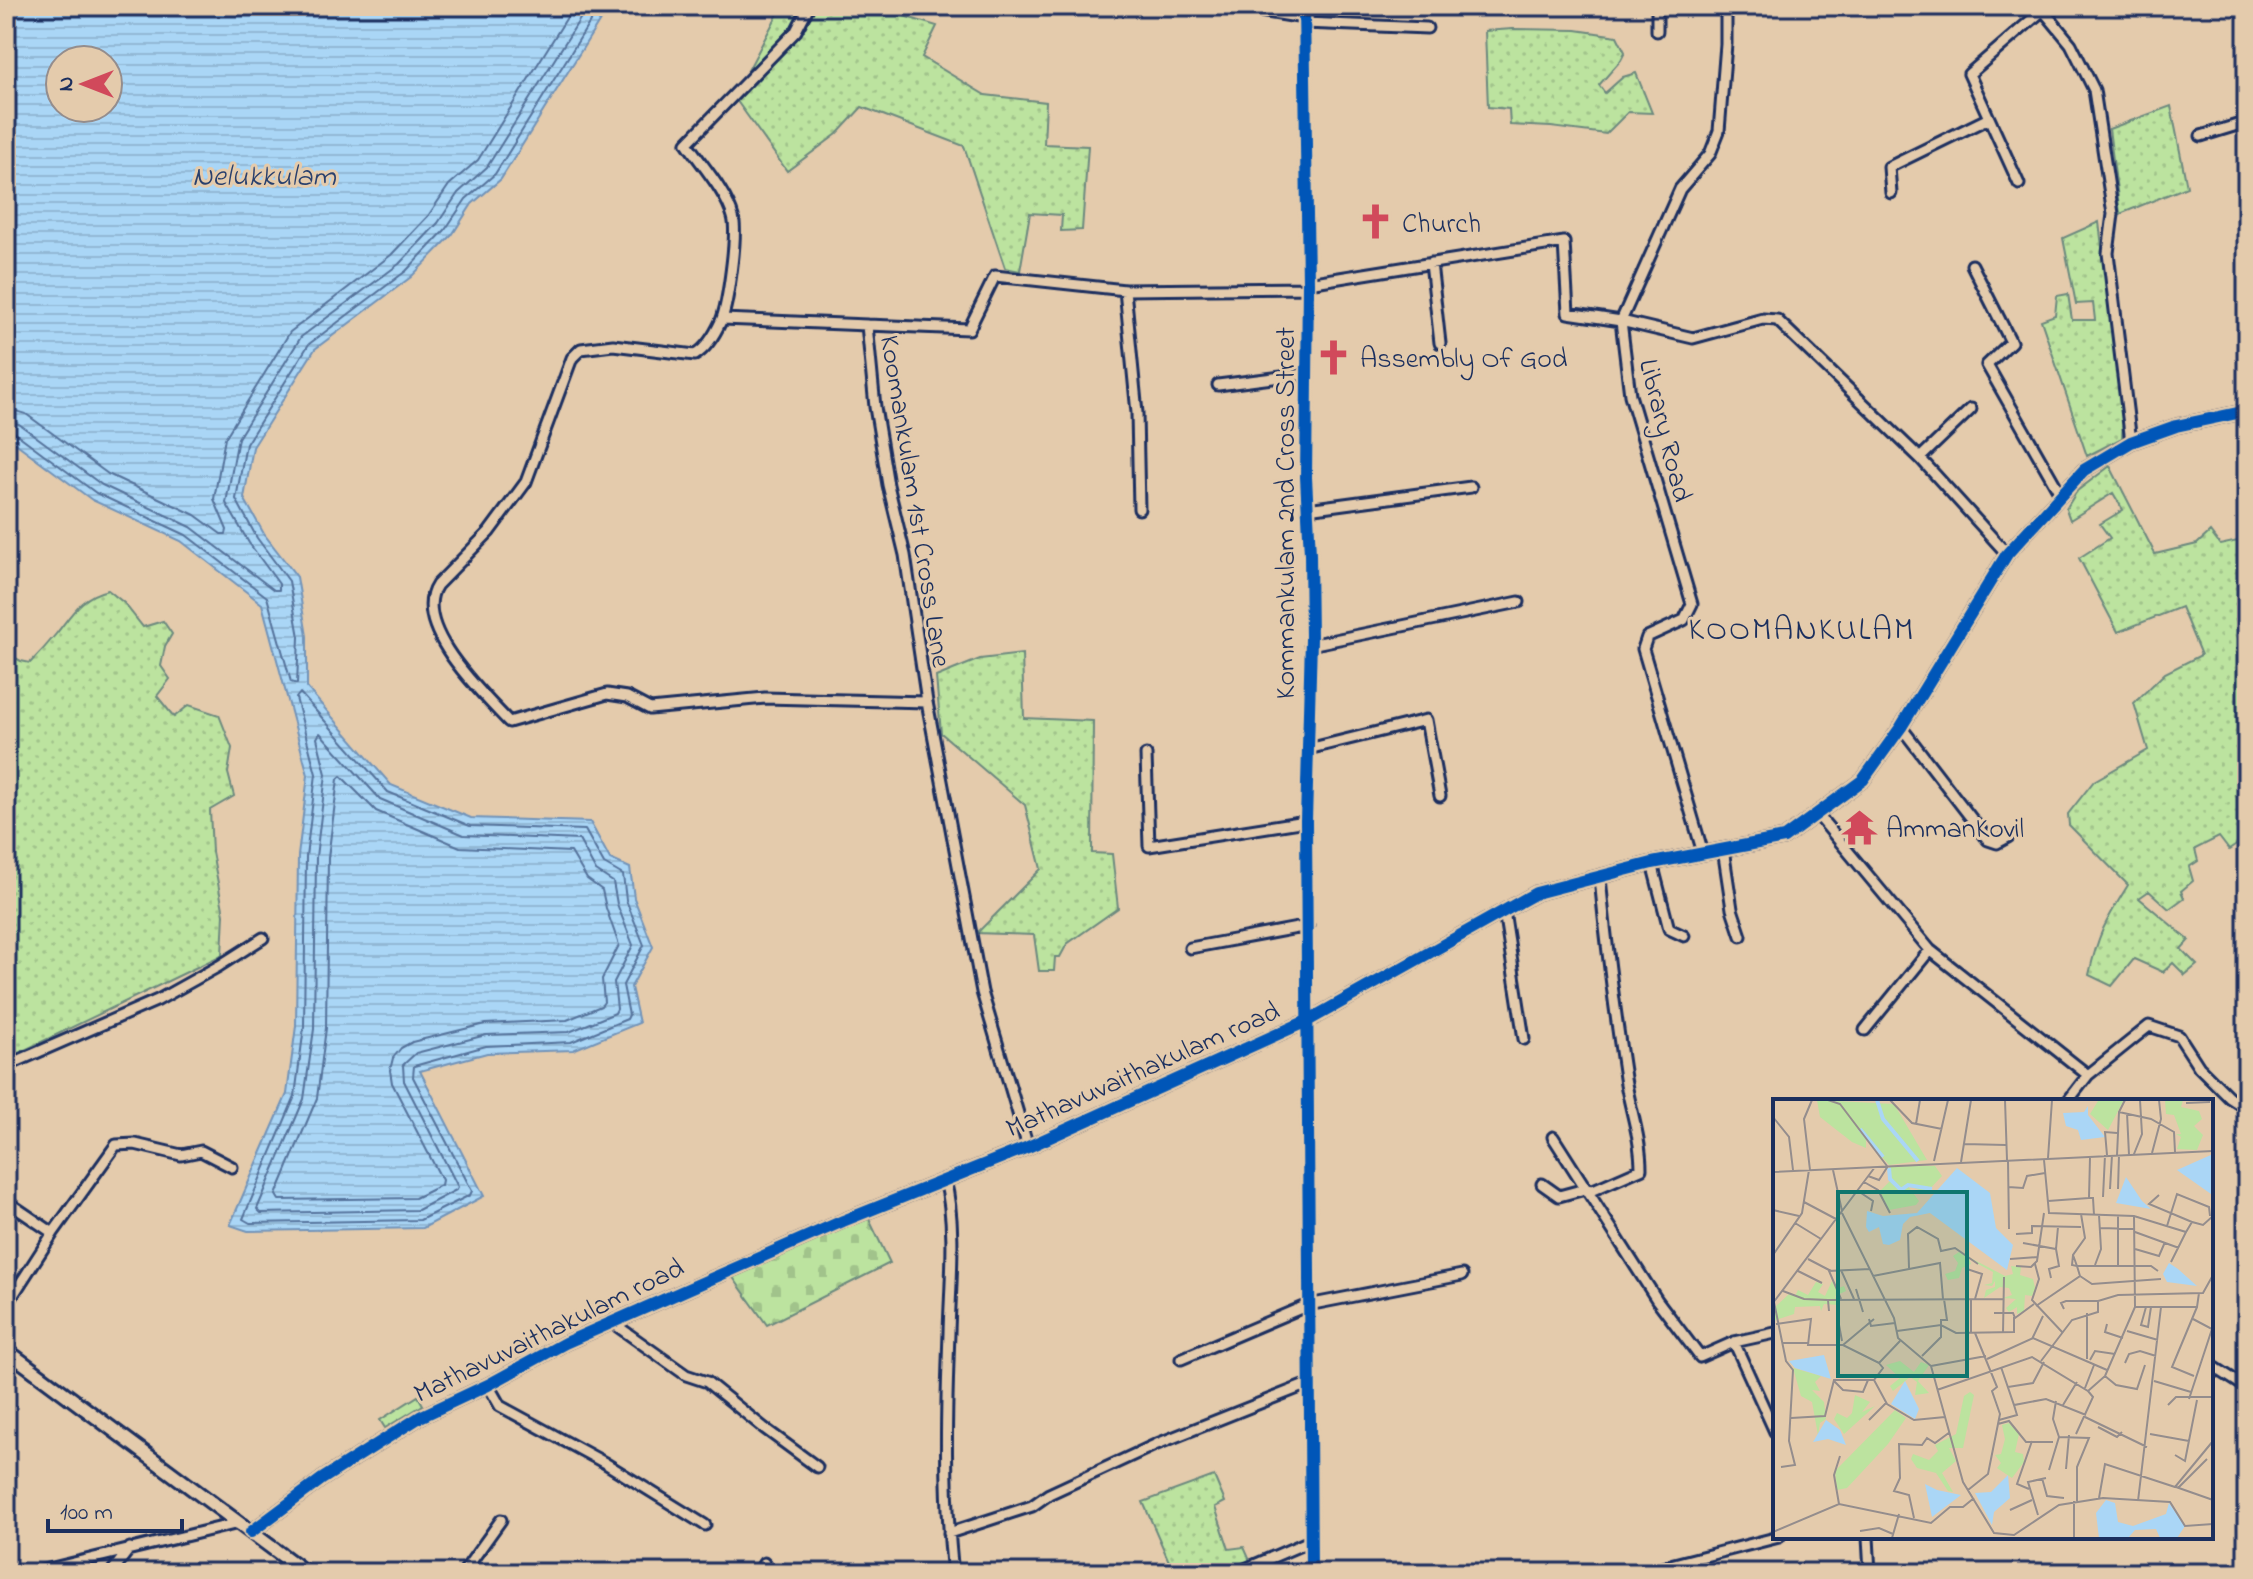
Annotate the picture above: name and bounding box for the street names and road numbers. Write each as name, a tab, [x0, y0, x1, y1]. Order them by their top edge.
street label: Kommankulam 2nd Cross Street	[1267, 327, 1308, 699]
street label: Koomankulam 1st Cross Lane	[867, 333, 960, 671]
street label: Library Road	[1626, 355, 1701, 507]
street label: Mathavuvaithakulam road	[1000, 992, 1287, 1150]
street label: Mathavuvaithakulam road	[407, 1249, 692, 1416]

